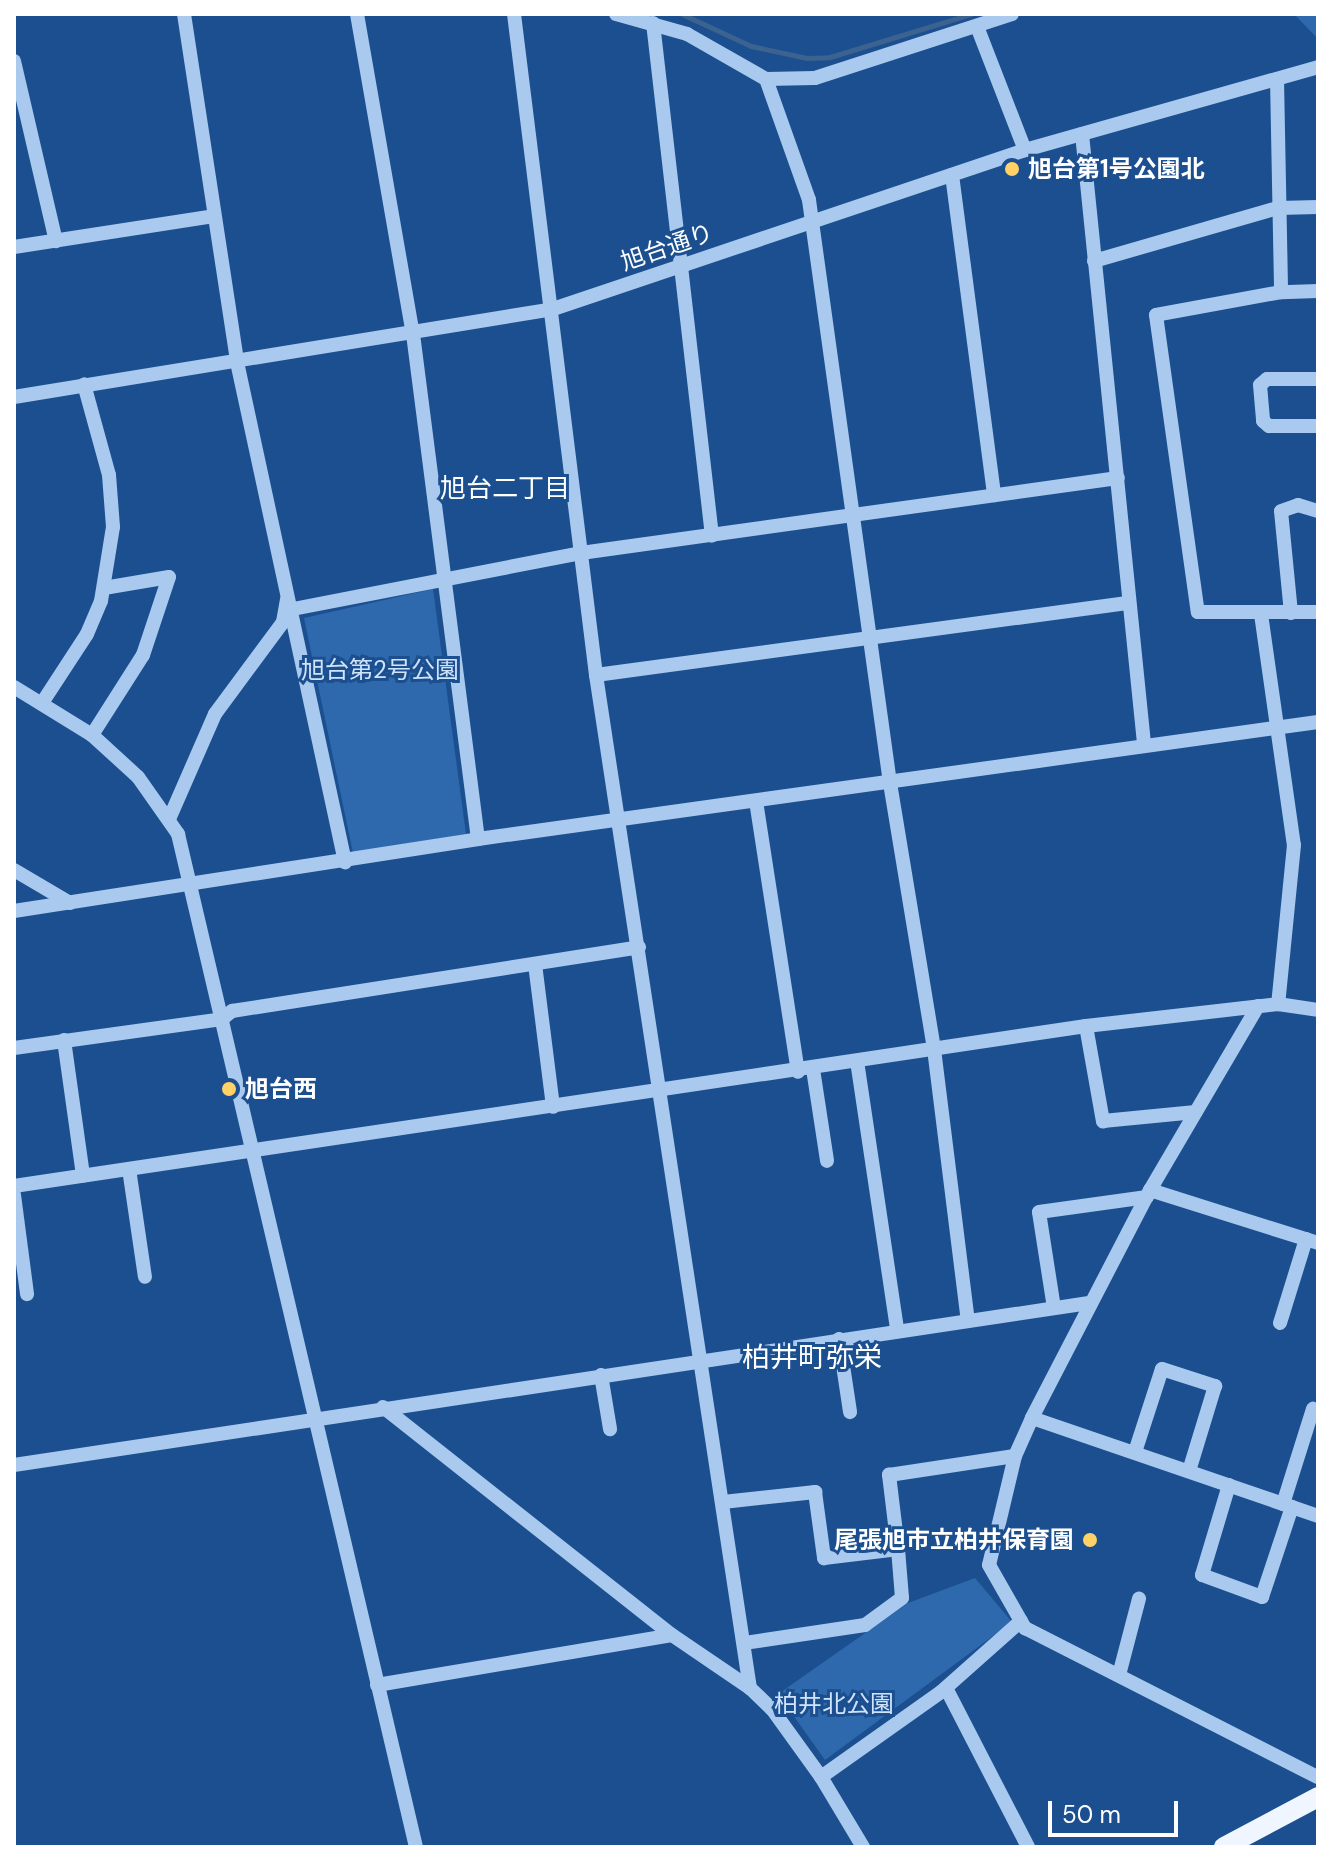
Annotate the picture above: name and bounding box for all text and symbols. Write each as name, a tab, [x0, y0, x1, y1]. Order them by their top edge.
place label: 旭台第1号公園北	[1028, 155, 1205, 183]
marker: 旭台第1号公園北	[1003, 160, 1021, 178]
street label: 旭台通り	[617, 218, 717, 276]
district label: 旭台二丁目	[440, 473, 570, 505]
park label: 旭台第2号公園	[301, 656, 459, 684]
place label: 旭台西	[245, 1075, 317, 1103]
marker: 旭台西	[220, 1080, 238, 1098]
district label: 柏井町弥栄	[742, 1341, 882, 1375]
place label: 尾張旭市立柏井保育園	[834, 1526, 1074, 1554]
marker: 尾張旭市立柏井保育園	[1081, 1531, 1099, 1549]
park label: 柏井北公園	[774, 1690, 894, 1718]
scale bar	[1052, 1785, 1182, 1835]
text: 50 m	[1062, 1799, 1121, 1830]

